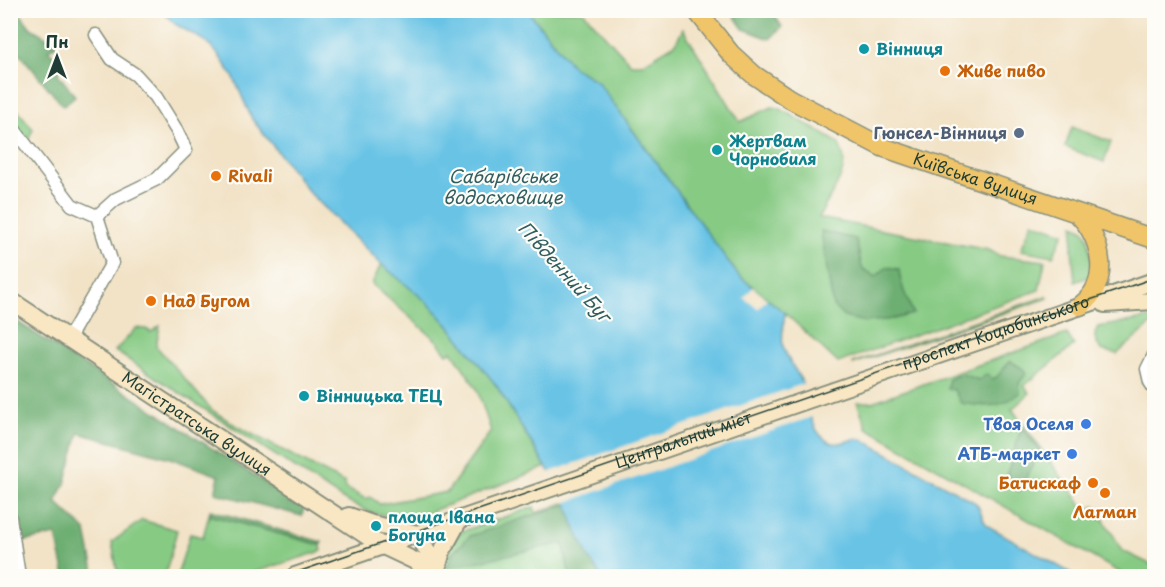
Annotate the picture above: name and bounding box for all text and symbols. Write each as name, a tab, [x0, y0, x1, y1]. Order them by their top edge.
north arrow	[27, 27, 87, 87]
text: Пн	[45, 29, 69, 53]
place label: Вінниця	[876, 36, 943, 60]
marker: Вінниця	[857, 42, 871, 56]
place label: Живе пиво	[957, 58, 1046, 82]
marker: Живе пиво	[938, 64, 952, 78]
place label: Гюнсел-Вінниця	[874, 120, 1007, 144]
marker: Гюнсел-Вінниця	[1012, 126, 1026, 140]
place label: Жертвам Чорнобиля	[729, 128, 817, 170]
marker: Жертвам Чорнобиля	[710, 143, 724, 157]
street label: Київська вулиця	[910, 145, 1041, 210]
water label: Сабарівське водосховище	[443, 162, 564, 210]
place label: Rivali	[228, 163, 273, 187]
marker: Rivali	[209, 169, 223, 183]
water label: Південний Буг	[512, 215, 620, 330]
place label: Над Бугом	[163, 288, 250, 312]
street label: проспект Коцюбинського	[898, 288, 1092, 375]
marker: Над Бугом	[144, 294, 158, 308]
street label: Магістратська вулиця	[118, 364, 277, 481]
place label: Вінницька ТЕЦ	[316, 383, 443, 407]
marker: Вінницька ТЕЦ	[297, 389, 311, 403]
street label: Центральний міст	[611, 404, 755, 473]
place label: Твоя Оселя	[983, 411, 1074, 435]
marker: Твоя Оселя	[1079, 417, 1093, 431]
place label: АТБ-маркет	[958, 441, 1061, 465]
marker: АТБ-маркет	[1065, 447, 1079, 461]
place label: Батискаф	[999, 470, 1081, 494]
marker: Батискаф	[1086, 476, 1100, 490]
marker: Лагман	[1098, 486, 1112, 500]
place label: Лагман	[1073, 499, 1137, 523]
place label: площа Івана Богуна	[388, 504, 495, 546]
marker: площа Івана Богуна	[369, 519, 383, 533]

